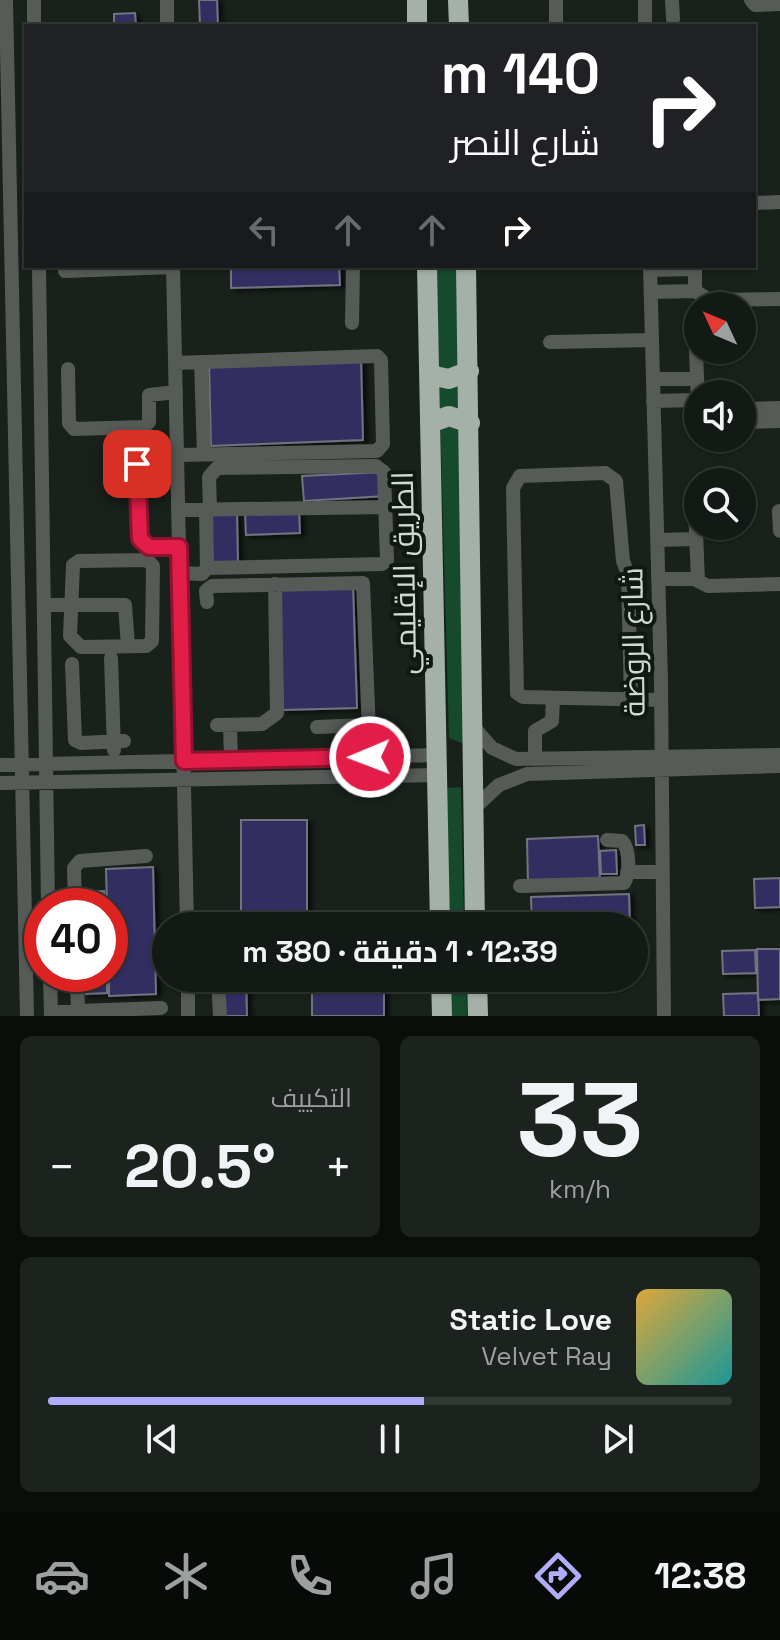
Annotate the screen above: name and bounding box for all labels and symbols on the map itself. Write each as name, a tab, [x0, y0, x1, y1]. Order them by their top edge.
north arrow	[684, 292, 756, 364]
pin	[103, 430, 171, 498]
street label: الطريق الإقليمي	[383, 471, 429, 675]
street label: شارع الروضة	[612, 567, 655, 717]
position arrow	[328, 715, 412, 799]
speed limit sign: 40	[24, 888, 128, 992]

